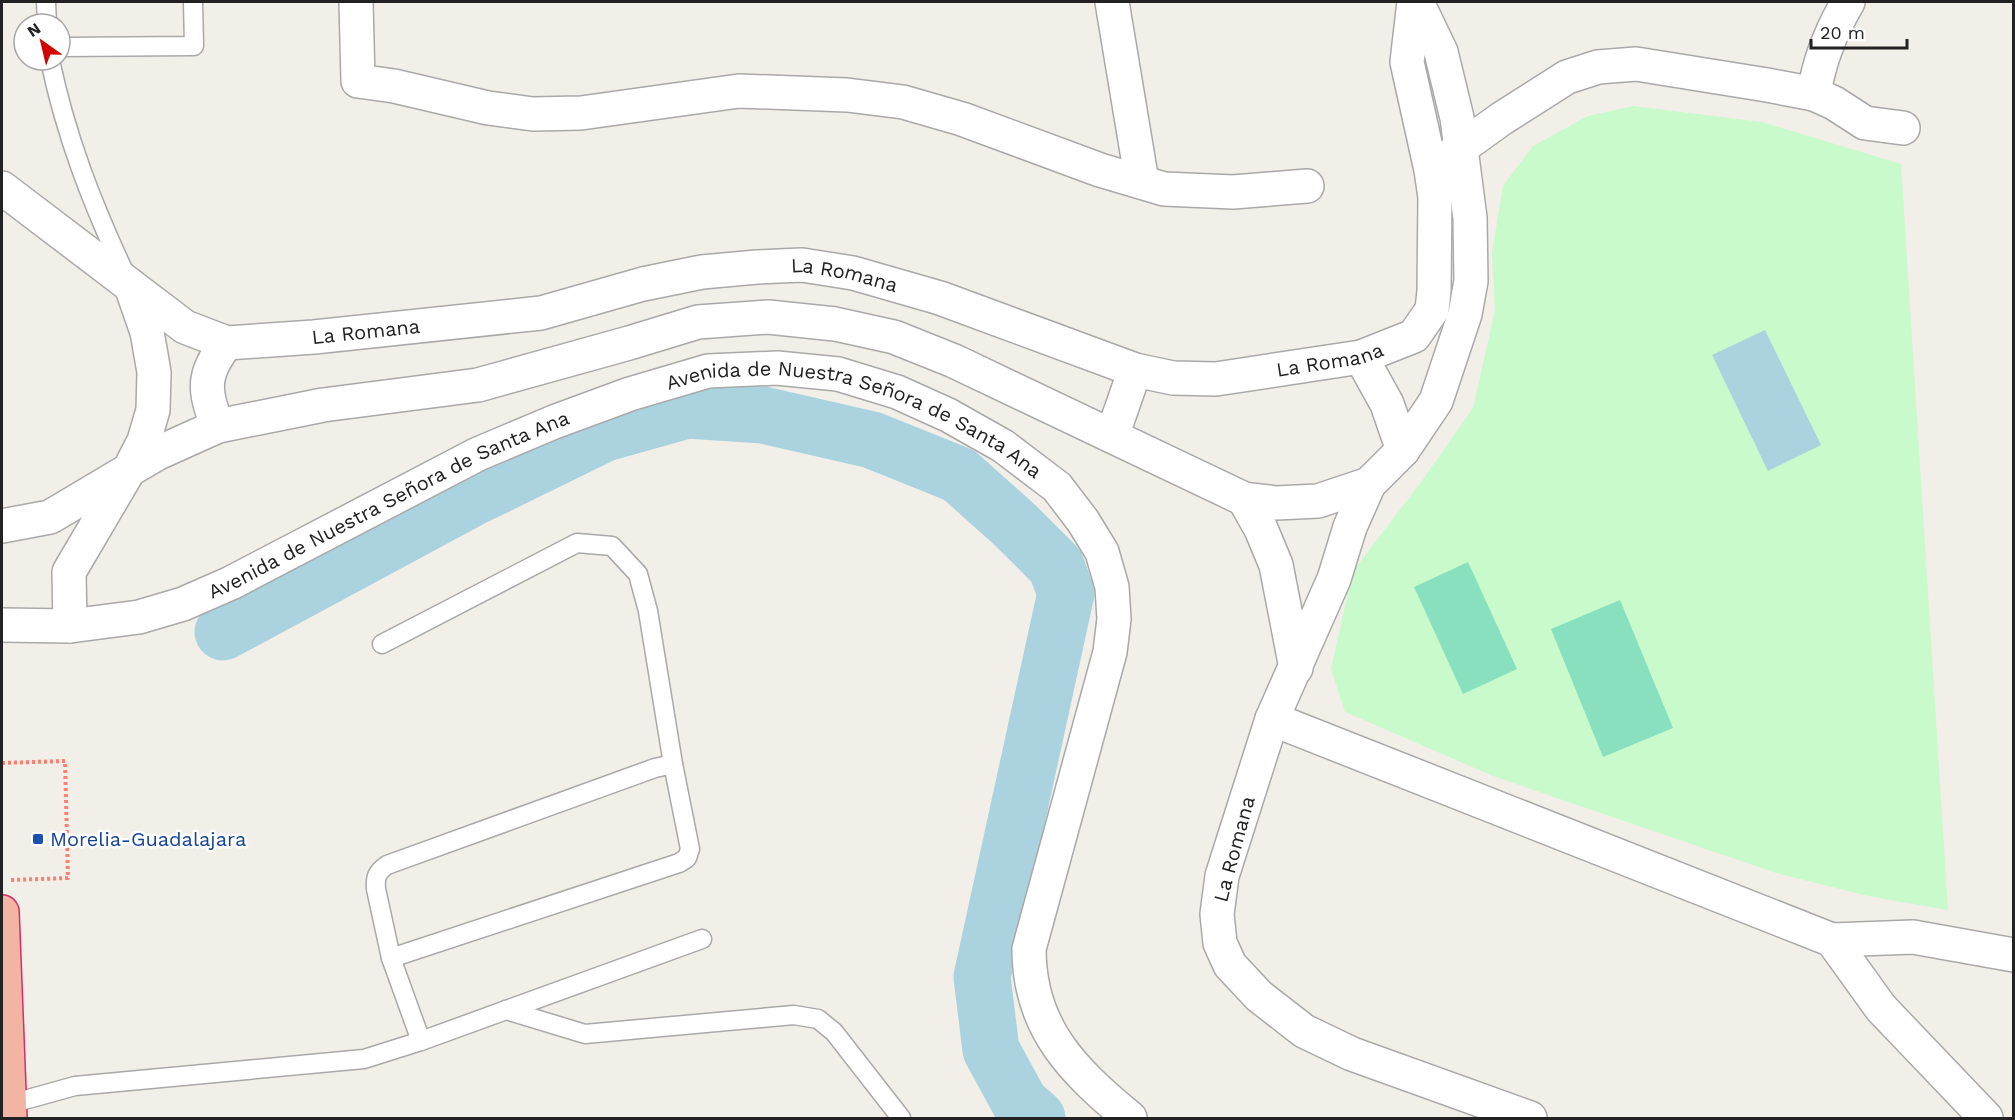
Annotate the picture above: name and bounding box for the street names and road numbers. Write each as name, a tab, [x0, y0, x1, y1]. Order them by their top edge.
street label: La Romana	[790, 253, 901, 297]
street label: La Romana	[310, 314, 421, 349]
street label: La Romana	[1275, 337, 1387, 382]
street label: Avenida de Nuestra Señora de Santa Ana	[663, 356, 1047, 483]
street label: Avenida de Nuestra Señora de Santa Ana	[204, 406, 572, 604]
street label: La Romana	[1208, 793, 1260, 905]

